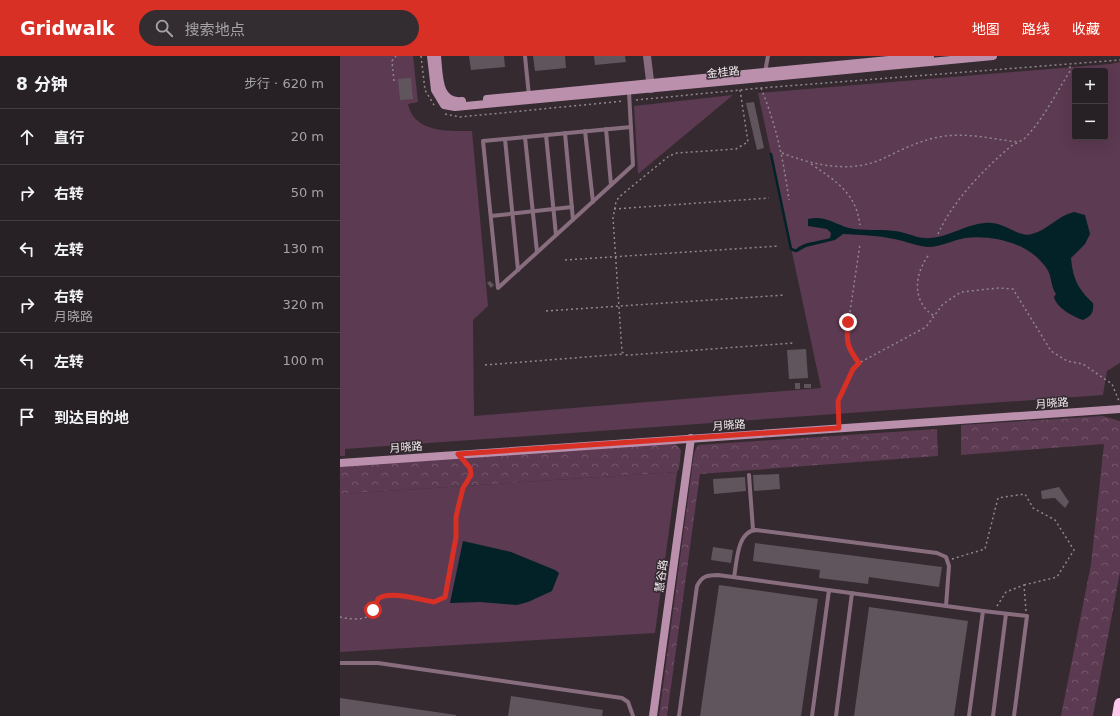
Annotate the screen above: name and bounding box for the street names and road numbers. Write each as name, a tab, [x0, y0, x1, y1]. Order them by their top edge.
street label: 金桂路	[706, 64, 740, 81]
street label: 月晓路	[1035, 396, 1069, 411]
street label: 月晓路	[712, 418, 746, 433]
street label: 月晓路	[389, 440, 423, 455]
street label: 慧谷路	[653, 559, 670, 593]

